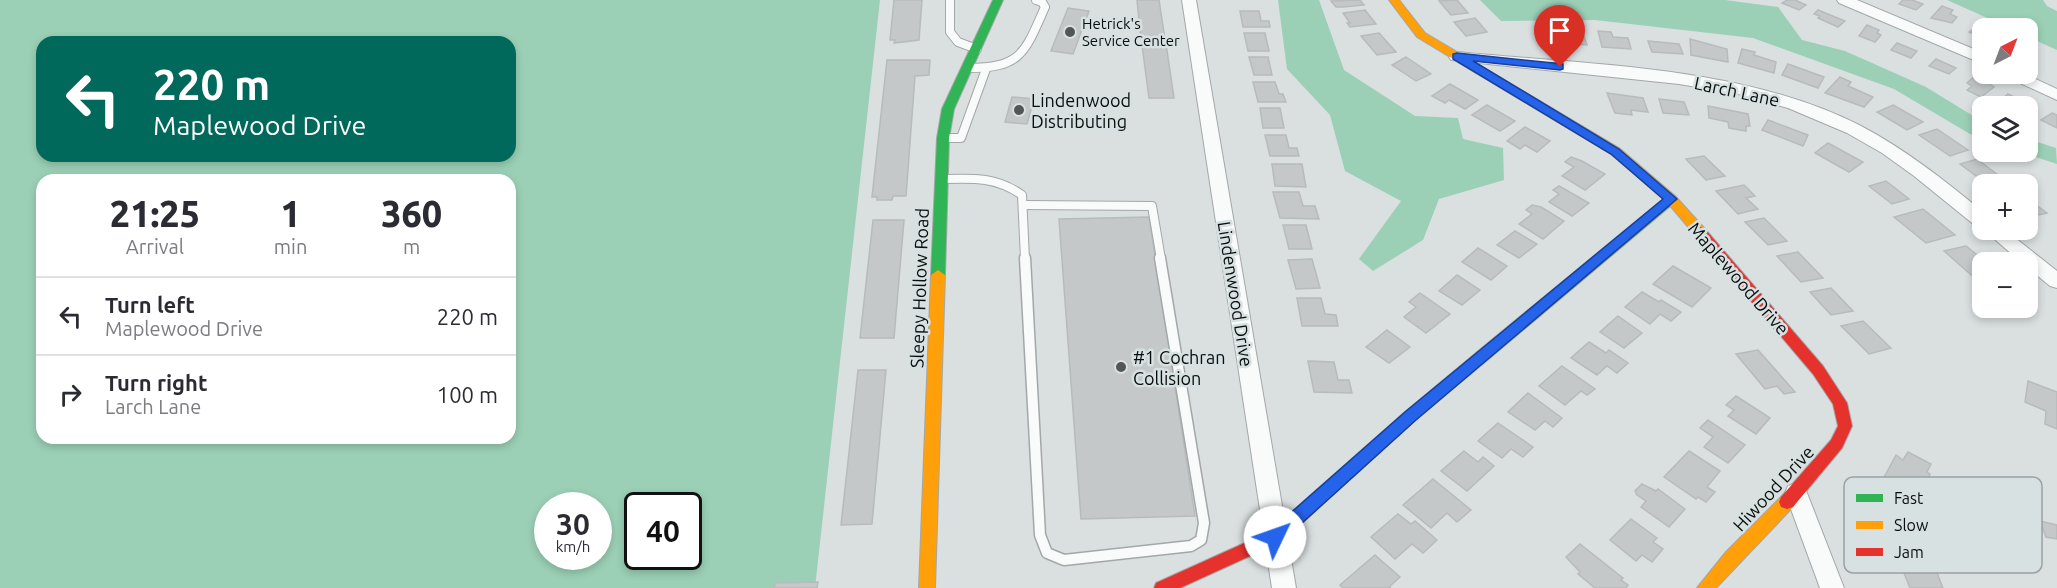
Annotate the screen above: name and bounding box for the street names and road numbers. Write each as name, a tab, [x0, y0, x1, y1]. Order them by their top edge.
street label: Larch Lane	[1693, 72, 1781, 110]
street label: Sleepy Hollow Road	[906, 208, 932, 368]
street label: Maplewood Drive	[1685, 218, 1793, 338]
street label: Lindenwood Drive	[1215, 220, 1257, 368]
street label: Hiwood Drive	[1728, 441, 1818, 535]

